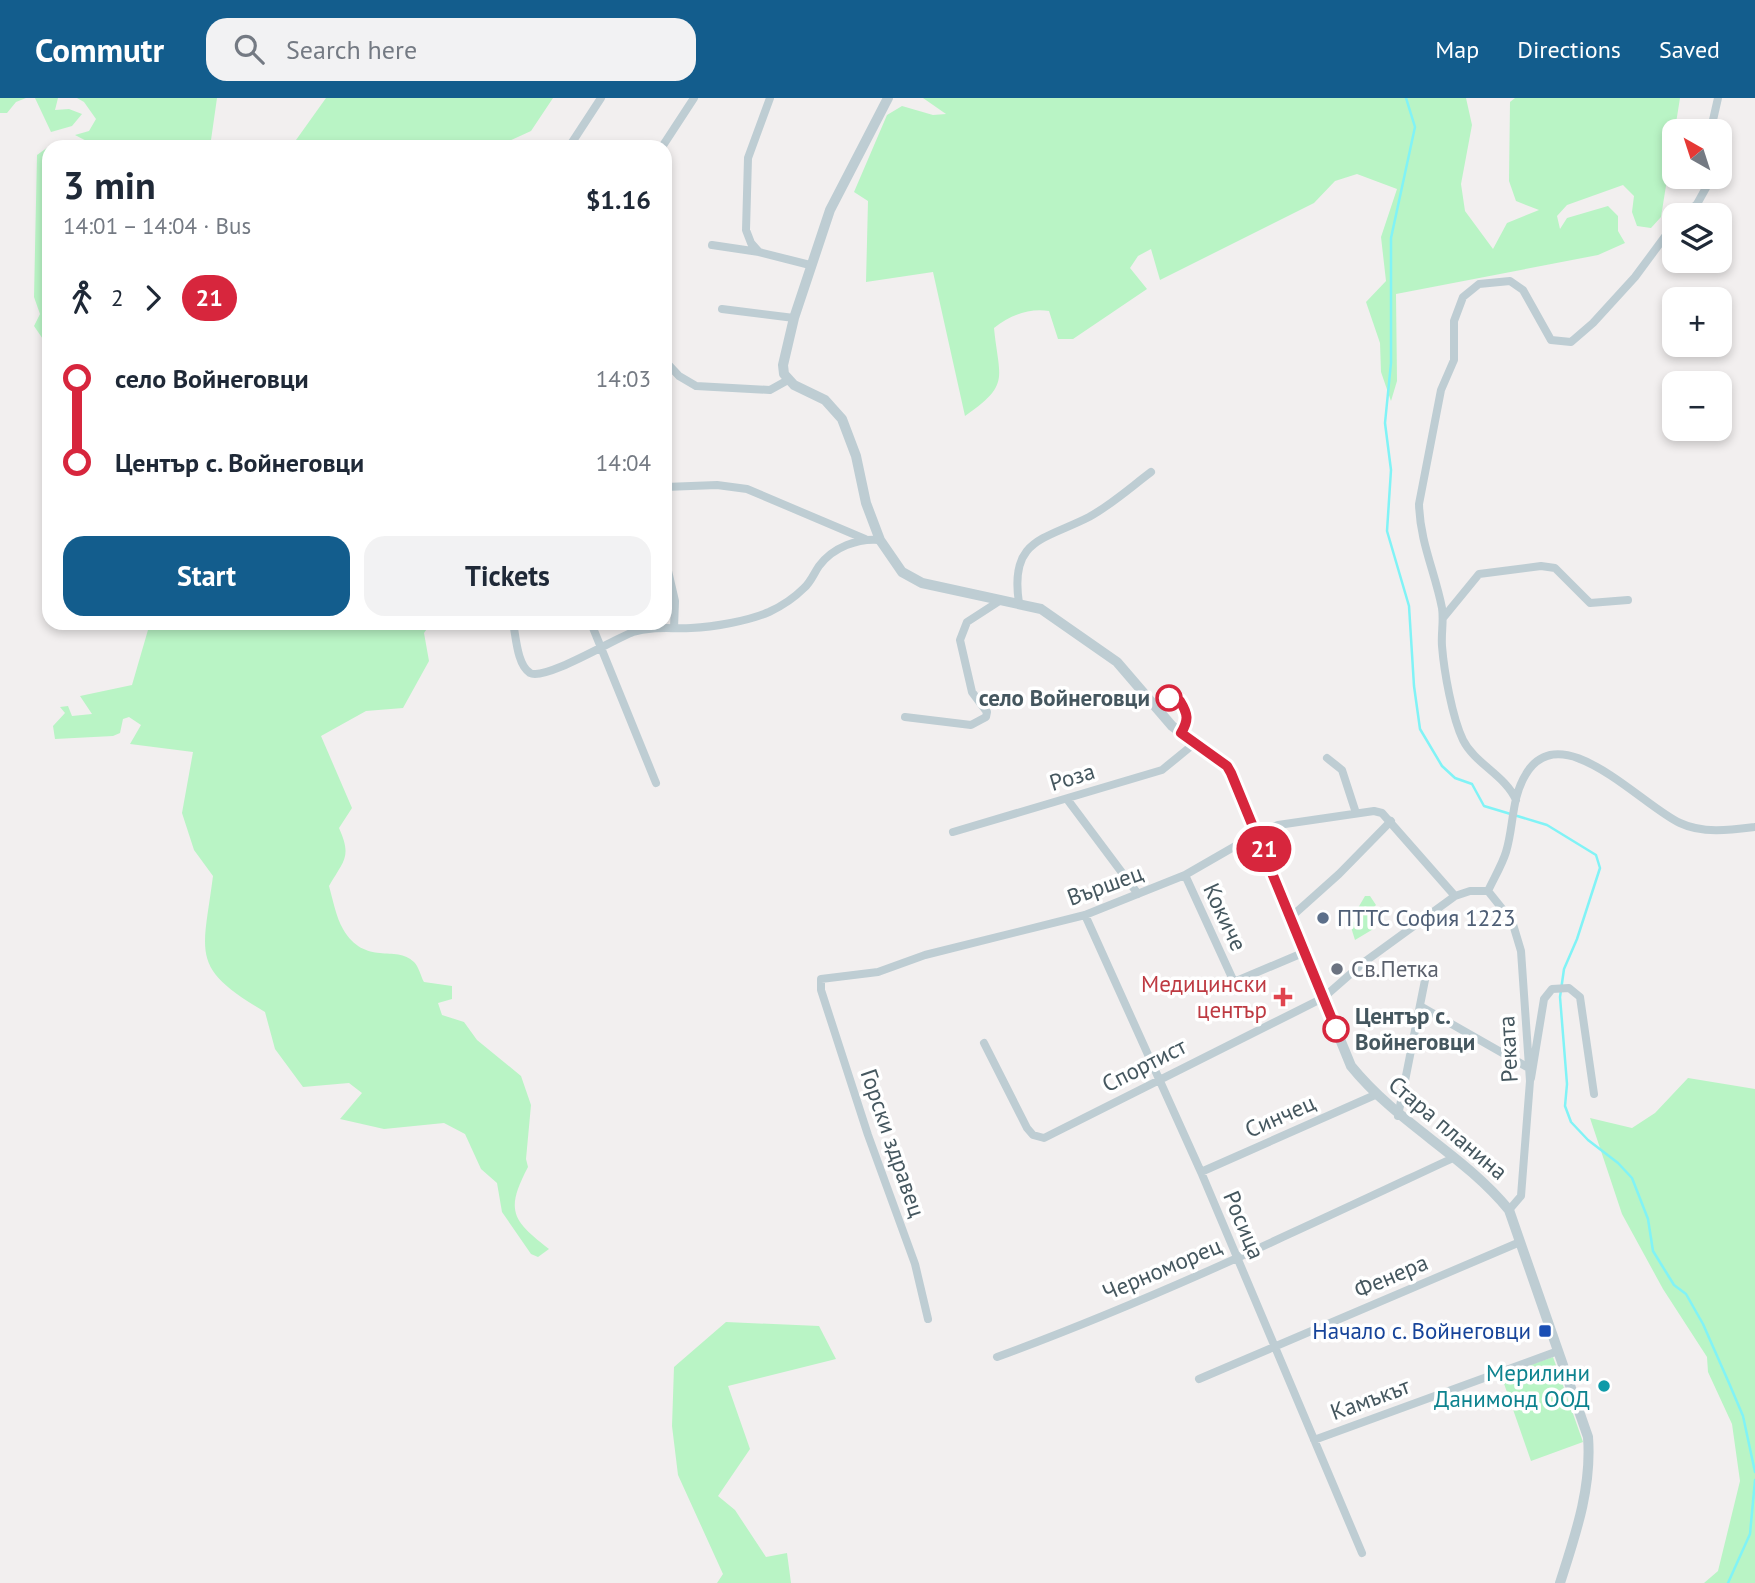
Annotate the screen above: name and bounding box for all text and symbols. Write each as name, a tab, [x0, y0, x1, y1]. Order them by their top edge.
search box	[206, 18, 696, 81]
text: Commutr	[35, 28, 164, 71]
icon: search	[230, 30, 268, 68]
text: Search here	[286, 33, 417, 66]
text: Map	[1435, 34, 1479, 65]
text: Directions	[1517, 34, 1621, 65]
text: Saved	[1659, 34, 1720, 65]
north arrow	[1662, 119, 1732, 189]
map controls	[1662, 119, 1732, 441]
text: 3 min	[63, 160, 156, 209]
text: $1.16	[586, 183, 651, 216]
button: layers	[1662, 203, 1732, 273]
text: 14:01 – 14:04 · Bus	[63, 211, 251, 240]
icon: walk	[63, 279, 101, 317]
icon: forward	[134, 279, 172, 317]
text: 21	[196, 282, 223, 313]
text: 2	[111, 283, 124, 312]
button: +	[1662, 287, 1732, 357]
text: село Войнеговци	[115, 362, 309, 395]
text: 14:03	[596, 364, 651, 393]
button: −	[1662, 371, 1732, 441]
text: Център с. Войнеговци	[115, 446, 364, 479]
text: 14:04	[596, 448, 651, 477]
button: Start	[63, 536, 350, 616]
button: Tickets	[364, 536, 651, 616]
place label: село Войнеговци	[979, 683, 1150, 712]
marker: село Войнеговци	[1156, 685, 1182, 711]
street label: Роза	[1046, 756, 1098, 797]
line badge: 21	[1232, 826, 1296, 872]
text: 21	[1250, 833, 1278, 864]
street label: Вършец	[1063, 857, 1147, 912]
street label: Кокиче	[1197, 878, 1254, 955]
place label: ПТТС София 1223	[1337, 903, 1515, 932]
marker: ПТТС София 1223	[1315, 910, 1331, 926]
place label: Св.Петка	[1351, 954, 1439, 983]
marker: Св.Петка	[1329, 961, 1345, 977]
place label: Медицински център	[1141, 969, 1267, 1024]
marker: Медицински център	[1273, 987, 1293, 1007]
place label: Център с. Войнеговци	[1355, 1001, 1475, 1056]
street label: Реката	[1491, 1015, 1524, 1083]
marker: Център с. Войнеговци	[1323, 1016, 1349, 1042]
street label: Спортист	[1097, 1031, 1192, 1098]
street label: Горски здравец	[855, 1065, 932, 1221]
street label: Стара планина	[1383, 1069, 1514, 1186]
street label: Синчец	[1240, 1087, 1320, 1144]
street label: Росица	[1217, 1186, 1272, 1263]
street label: Черноморец	[1098, 1230, 1226, 1307]
street label: Фенера	[1349, 1247, 1432, 1304]
place label: Начало с. Войнеговци	[1312, 1316, 1531, 1345]
marker: Начало с. Войнеговци	[1537, 1323, 1553, 1339]
place label: Мерилини Данимонд ООД	[1434, 1358, 1590, 1413]
street label: Камъкът	[1326, 1371, 1414, 1426]
marker: Мерилини Данимонд ООД	[1596, 1378, 1612, 1394]

